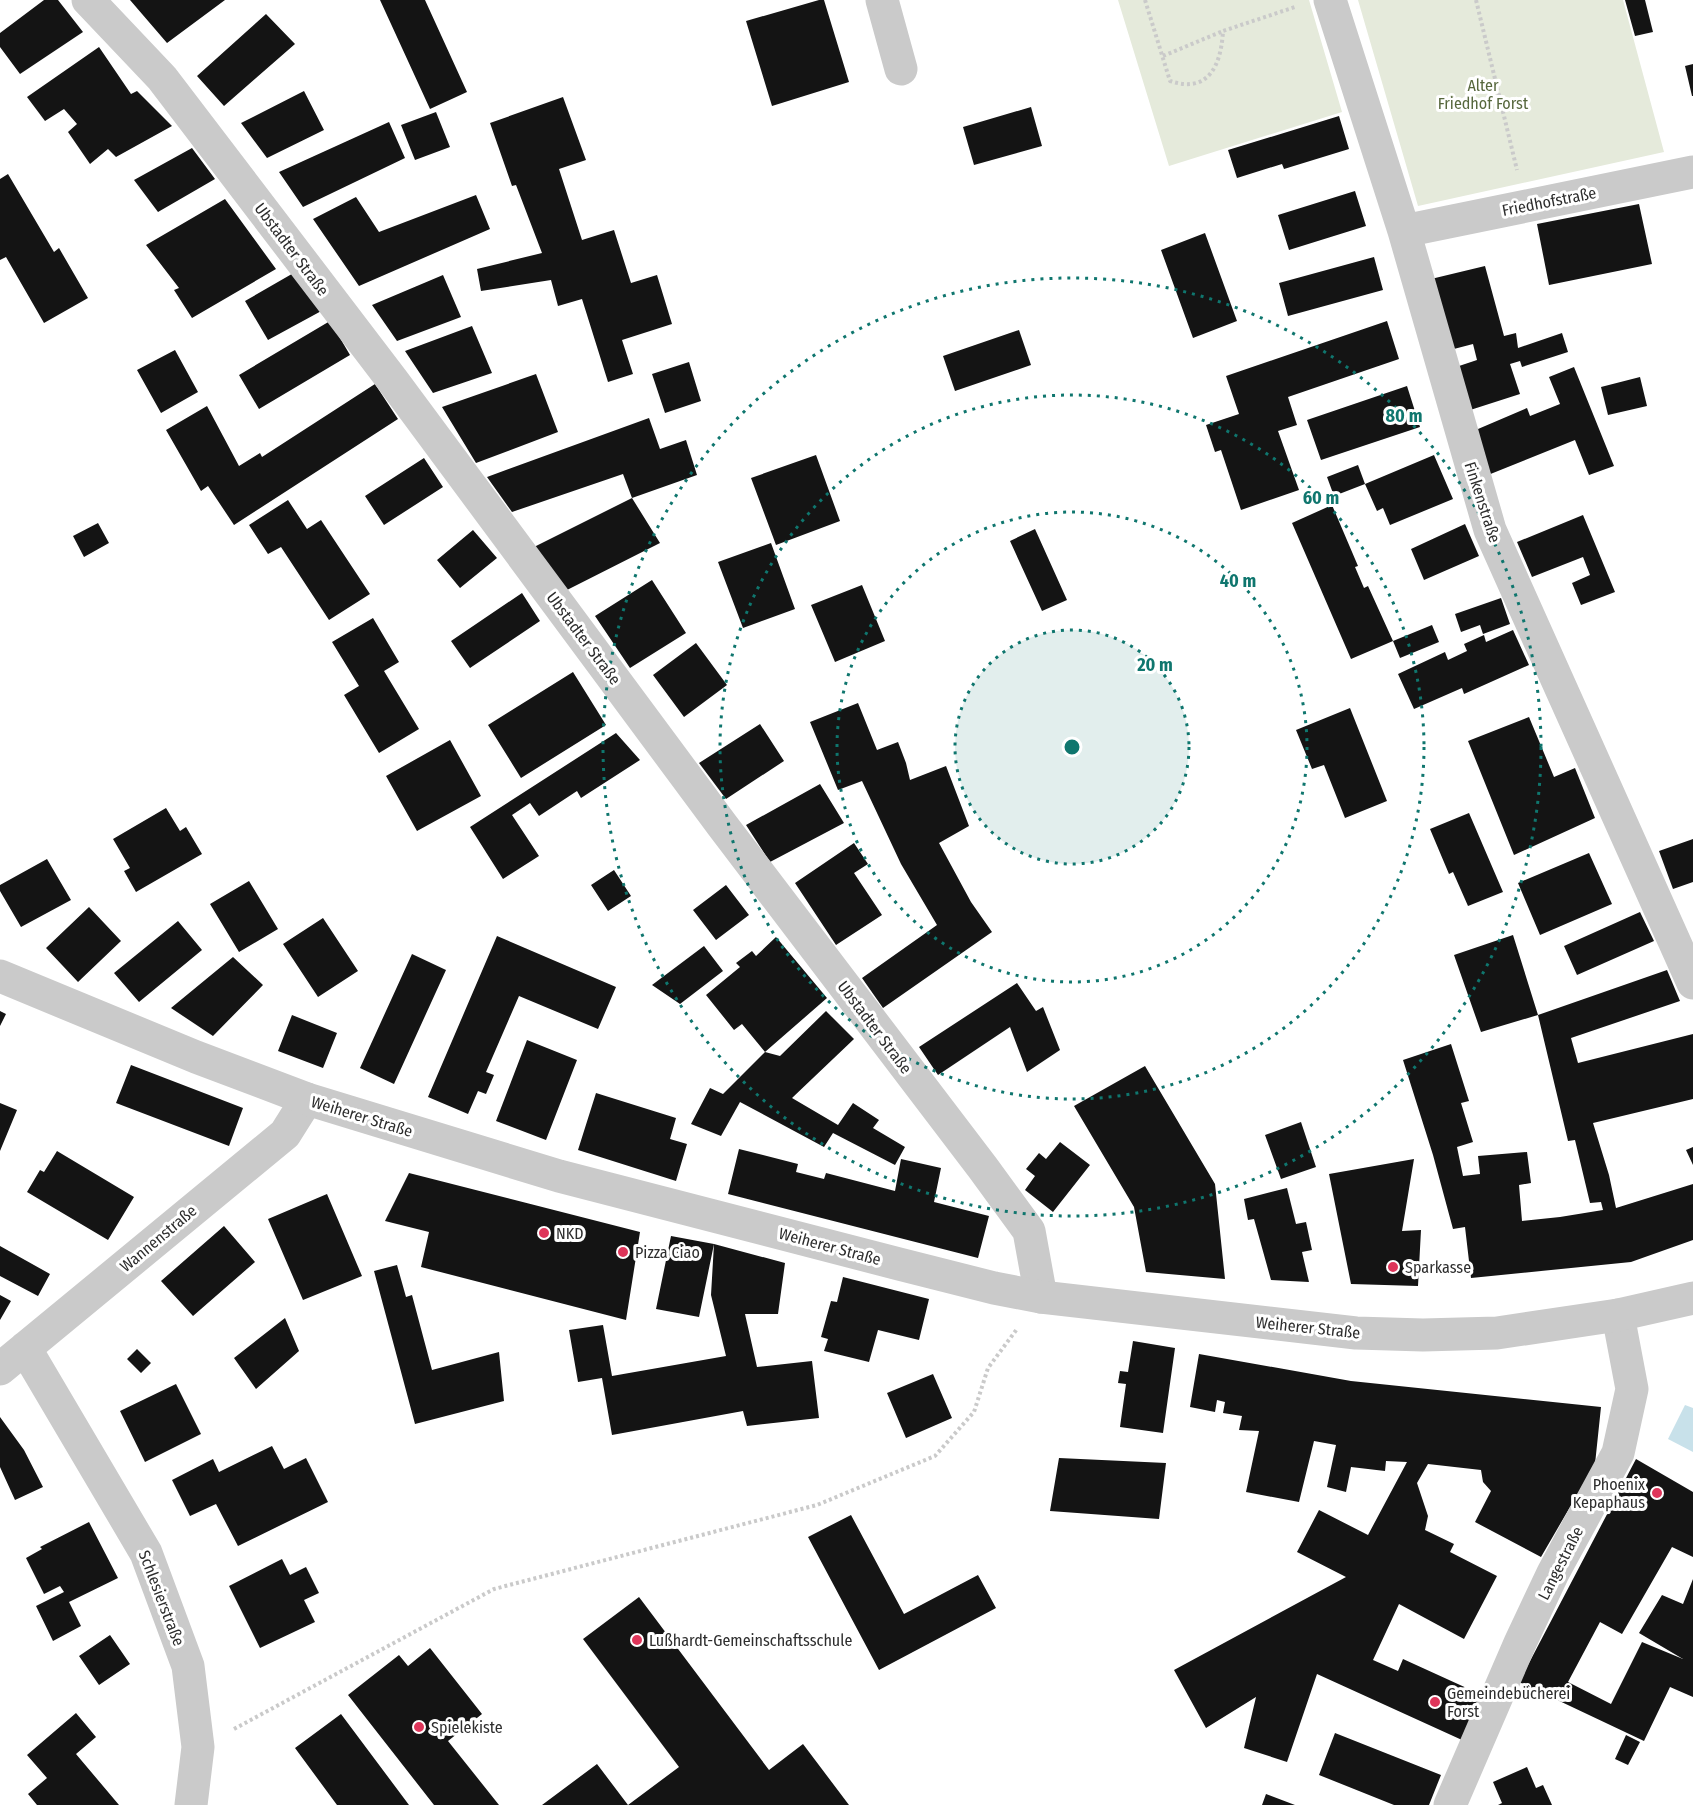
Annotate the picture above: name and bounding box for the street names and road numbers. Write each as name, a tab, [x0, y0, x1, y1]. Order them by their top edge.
street label: Friedhofstraße	[1500, 183, 1598, 220]
street label: Ubstadter Straße	[251, 199, 333, 299]
street label: Finkenstraße	[1460, 459, 1505, 545]
street label: Ubstadter Straße	[543, 588, 625, 688]
street label: Ubstadter Straße	[834, 977, 916, 1077]
street label: Weiherer Straße	[309, 1092, 415, 1141]
street label: Wannenstraße	[116, 1201, 200, 1276]
street label: Weiherer Straße	[777, 1224, 883, 1269]
street label: Weiherer Straße	[1255, 1313, 1361, 1342]
street label: Langestraße	[1534, 1523, 1587, 1603]
street label: Schlesierstraße	[135, 1548, 189, 1649]

